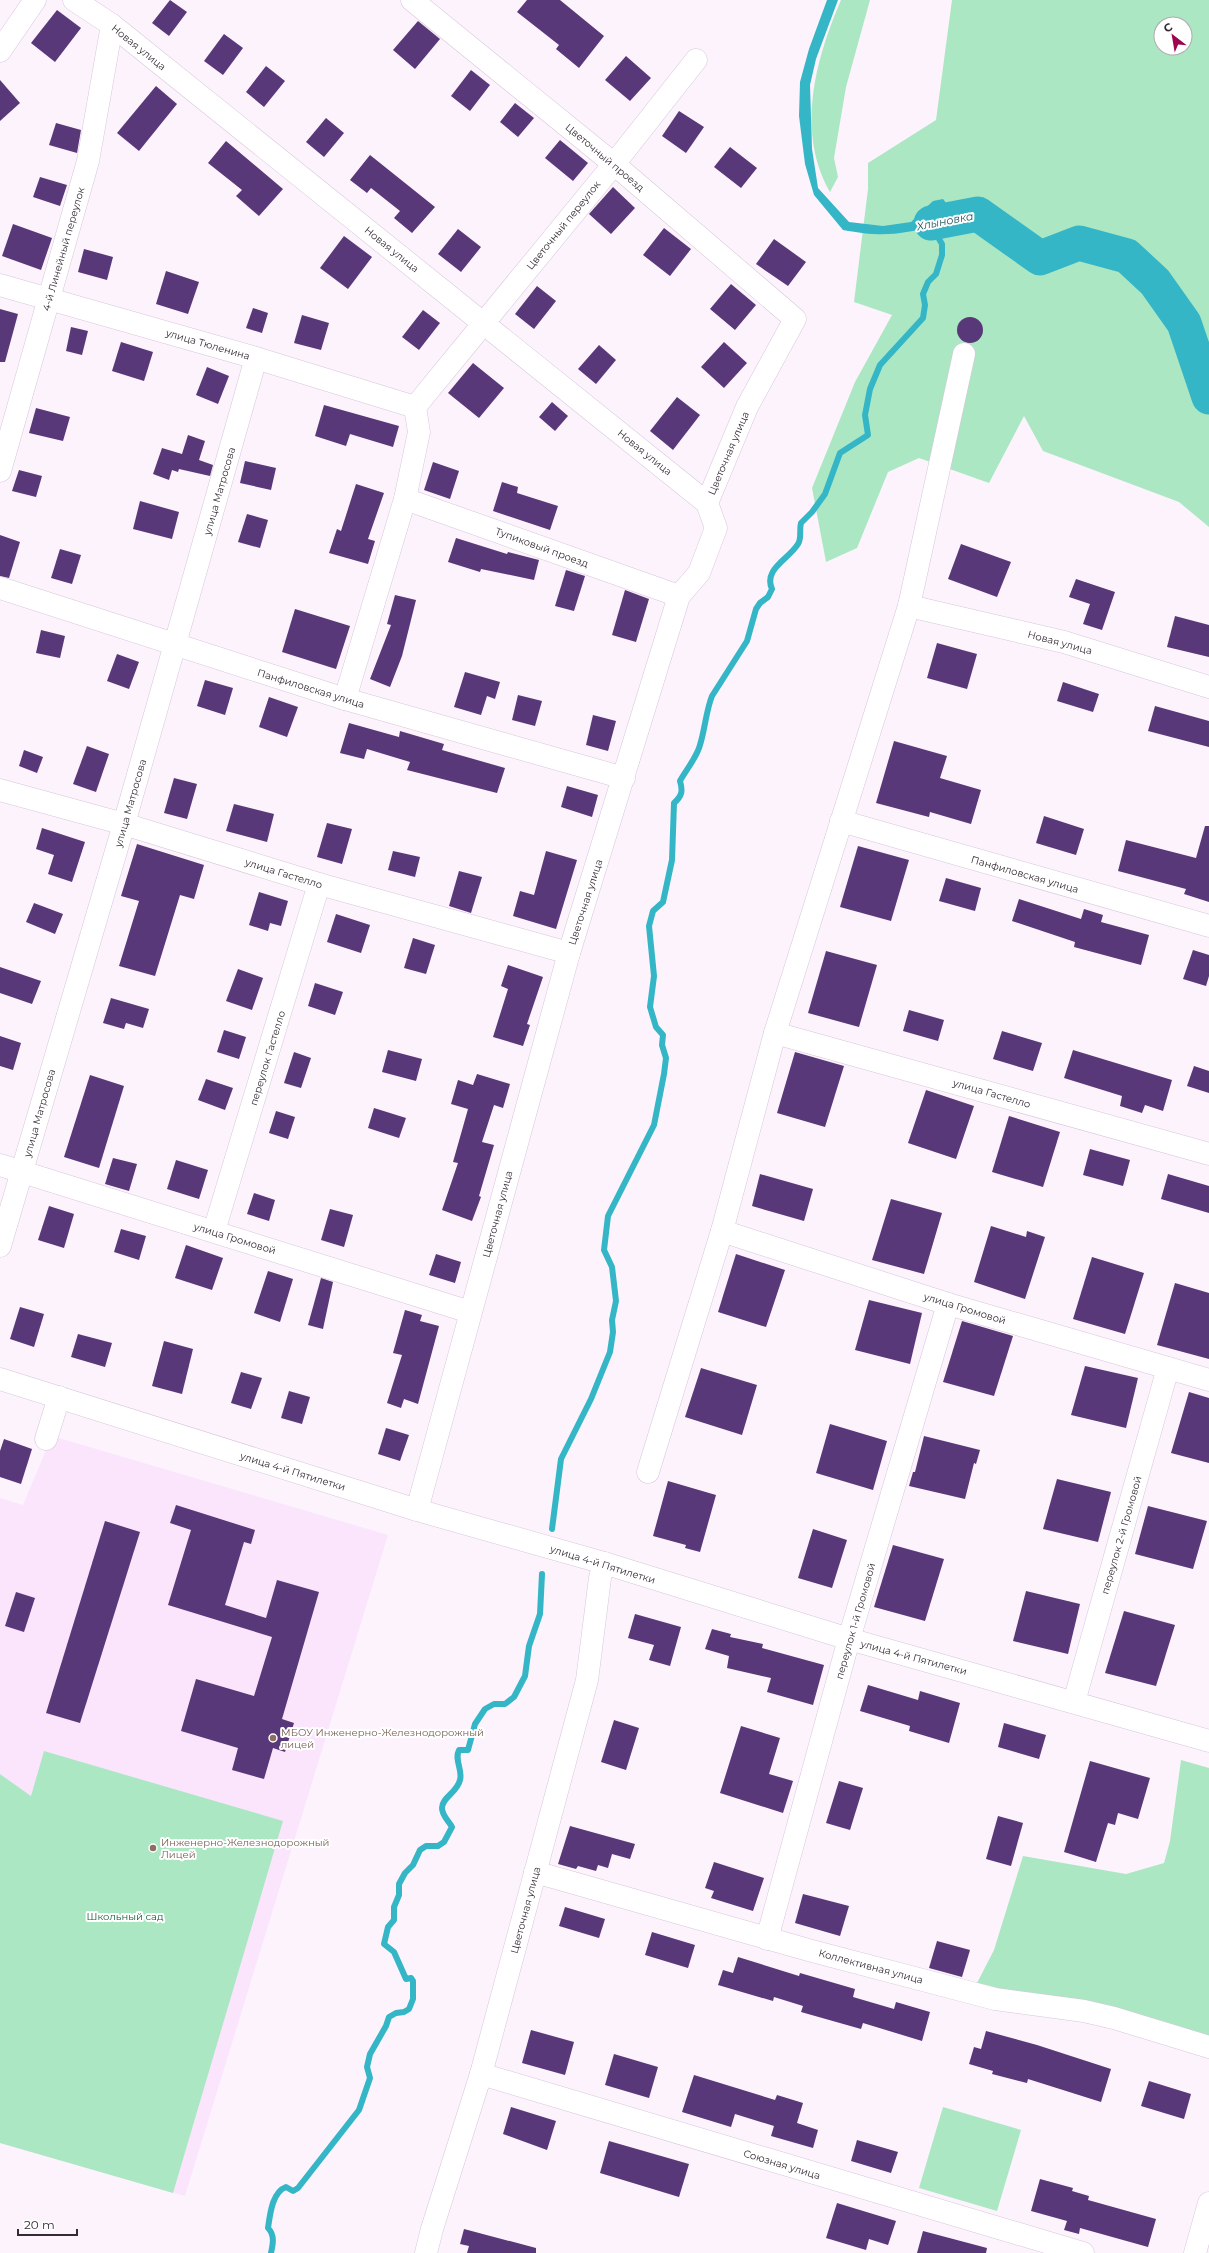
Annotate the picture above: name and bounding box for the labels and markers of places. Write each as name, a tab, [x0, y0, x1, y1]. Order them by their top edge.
place label: МБОУ Инженерно-Железнодорожный лицей	[281, 1726, 484, 1751]
marker: МБОУ Инженерно-Железнодорожный лицей	[268, 1733, 278, 1743]
place label: Инженерно-Железнодорожный Лицей	[161, 1836, 329, 1861]
marker: Инженерно-Железнодорожный Лицей	[148, 1843, 158, 1853]

